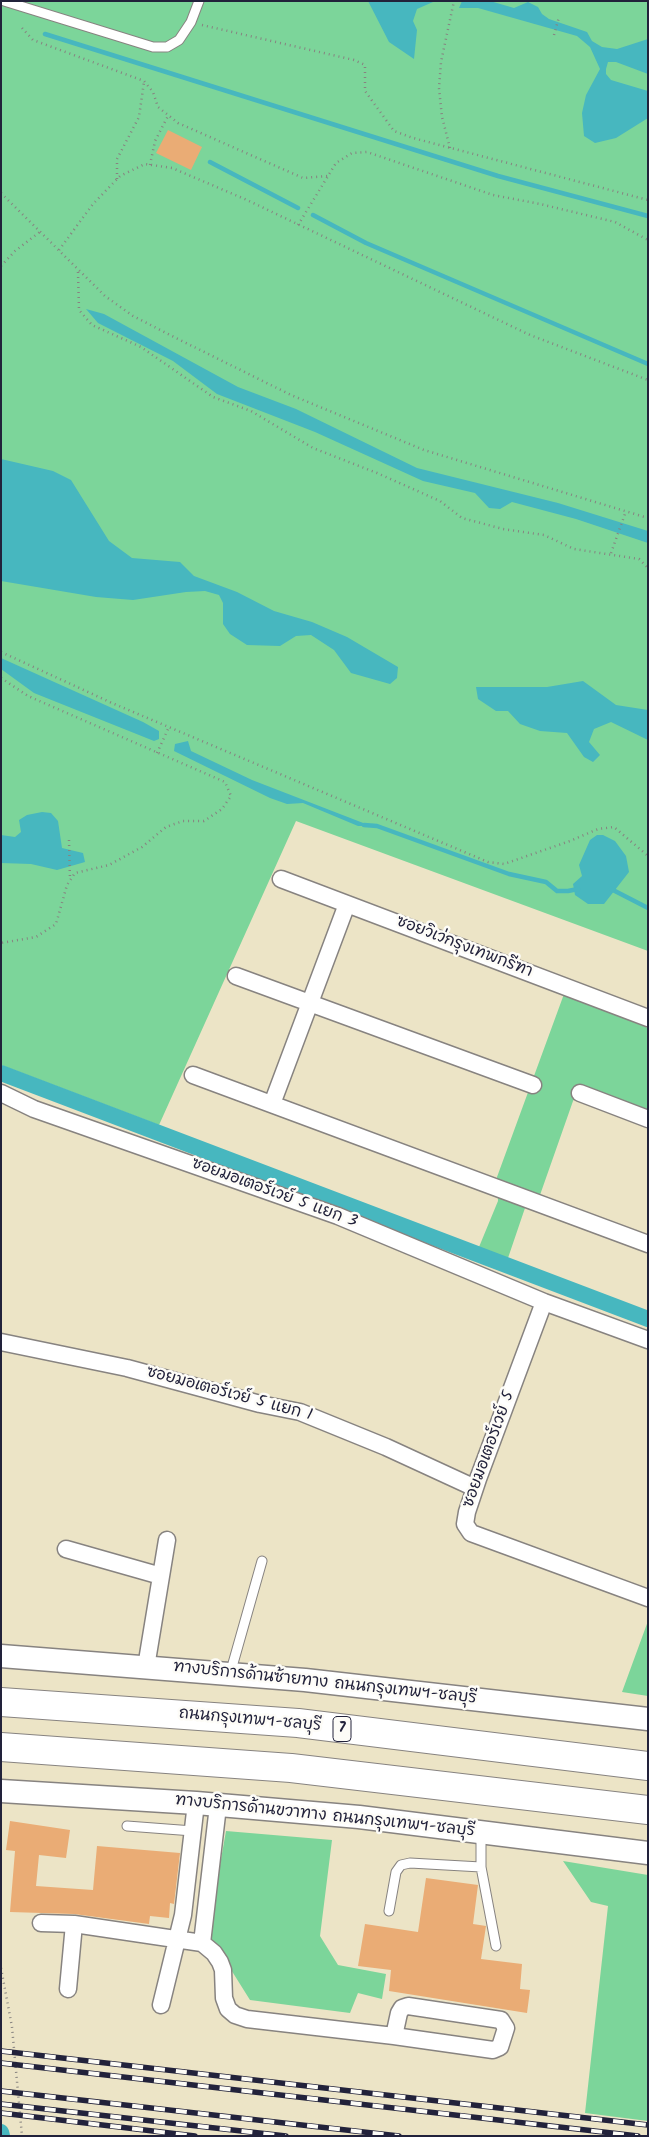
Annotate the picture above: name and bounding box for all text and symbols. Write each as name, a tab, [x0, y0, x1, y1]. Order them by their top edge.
street label: ซอยวิเว่กรุงเทพกรีฑา	[393, 913, 535, 983]
street label: ซอยมอเตอร์เวย์ 5 แยก 3	[188, 1155, 360, 1233]
street label: ซอยมอเตอร์เวย์ 5 แยก 1	[144, 1364, 314, 1426]
street label: ซอยมอเตอร์เวย์ 5	[460, 1389, 520, 1511]
street label: ทางบริการด้านซ้ายทาง ถนนกรุงเทพฯ-ชลบุรี	[172, 1659, 478, 1709]
street label: ถนนกรุงเทพฯ-ชลบุรี	[178, 1705, 322, 1737]
road number: 7	[333, 1716, 351, 1742]
street label: ทางบริการด้านขวาทาง ถนนกรุงเทพฯ-ชลบุรี	[174, 1792, 476, 1842]

